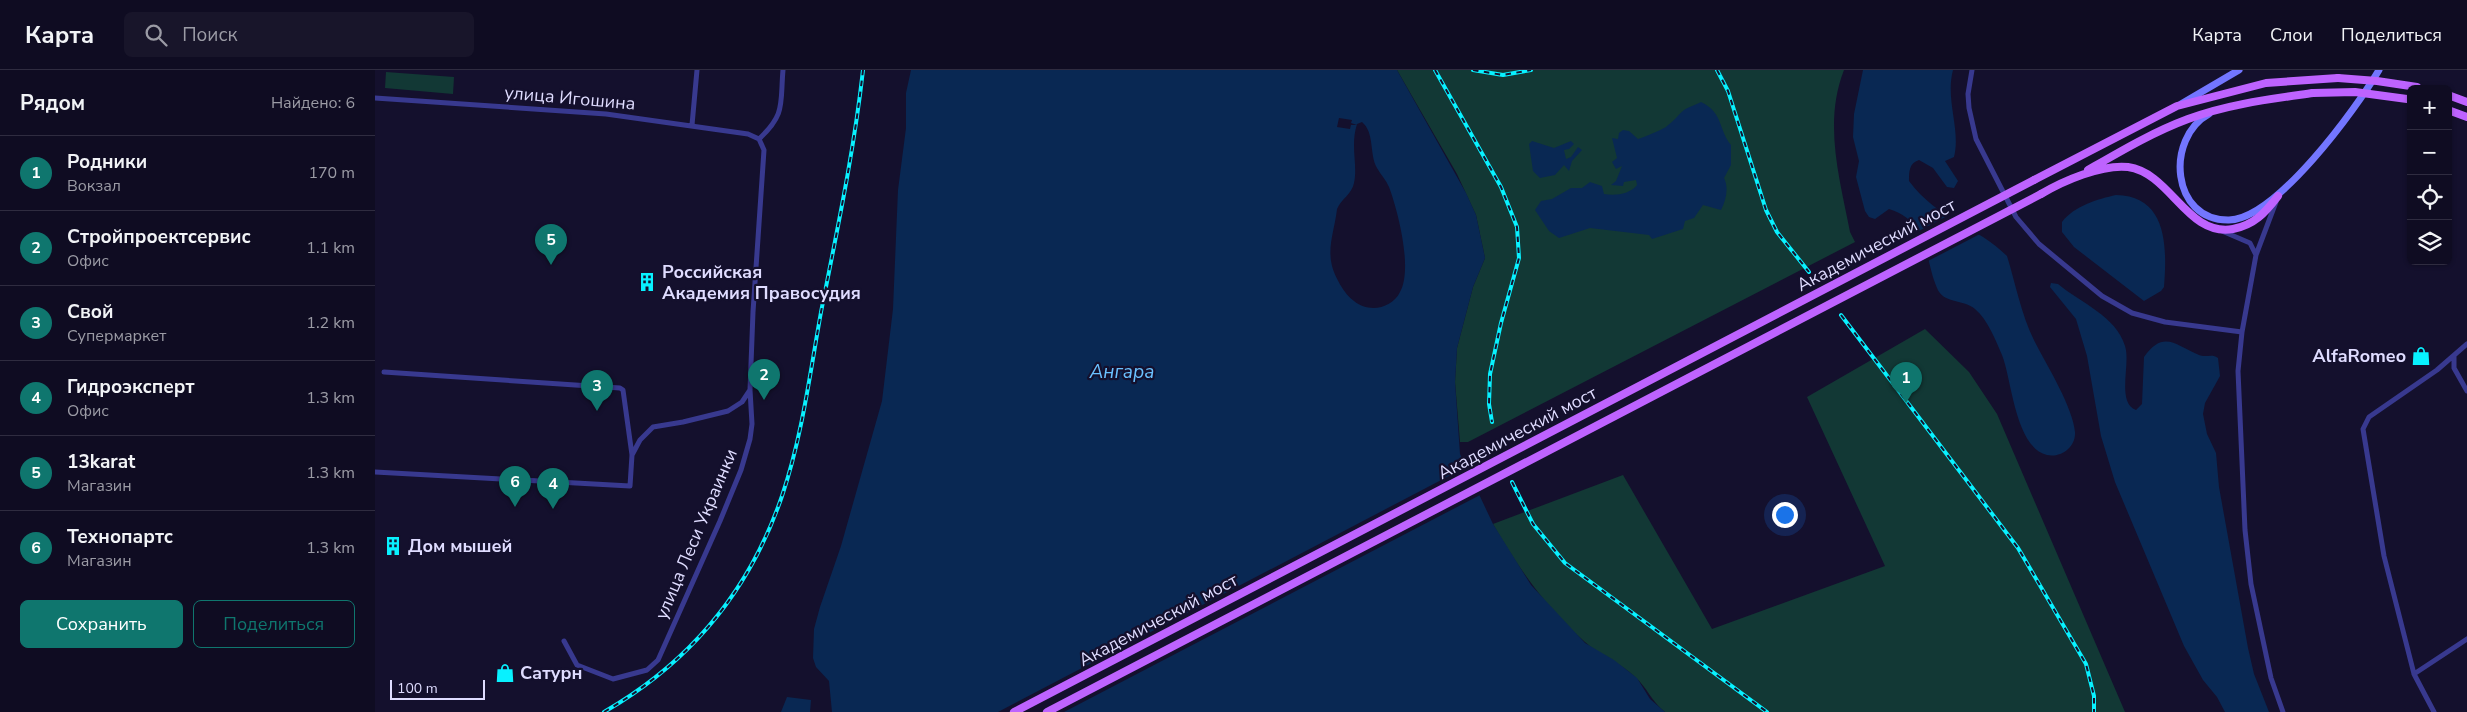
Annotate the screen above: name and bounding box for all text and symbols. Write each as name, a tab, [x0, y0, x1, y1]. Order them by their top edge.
search box	[124, 12, 474, 57]
text: Карта	[25, 19, 94, 51]
icon: search	[142, 21, 170, 49]
text: Поиск	[182, 22, 237, 48]
text: Карта	[2192, 23, 2242, 47]
text: Слои	[2270, 23, 2313, 47]
text: Поделиться	[2341, 23, 2442, 47]
street label: улица Игошина	[504, 80, 636, 116]
map controls	[2407, 85, 2452, 265]
button: +	[2407, 85, 2452, 130]
text: Рядом	[20, 89, 85, 117]
text: Найдено: 6	[271, 92, 355, 114]
button: −	[2407, 130, 2452, 175]
text: Родники	[67, 149, 147, 175]
text: 1	[31, 162, 41, 184]
text: 170 m	[308, 162, 355, 184]
text: Вокзал	[67, 175, 121, 197]
button: locate	[2407, 175, 2452, 220]
street label: Академический мост	[1792, 193, 1960, 297]
button: layers	[2407, 220, 2452, 265]
text: Стройпроектсервис	[67, 224, 251, 250]
pin: 5	[535, 224, 567, 265]
text: 2	[31, 237, 41, 259]
text: 1.1 km	[306, 237, 355, 259]
text: Офис	[67, 250, 109, 272]
place label: Российская Академия Правосудия	[662, 260, 861, 305]
building icon: Российская Академия Правосудия	[636, 271, 658, 293]
text: Свой	[67, 299, 113, 325]
text: 3	[31, 312, 41, 334]
text: 1.2 km	[306, 312, 355, 334]
text: Супермаркет	[67, 325, 166, 347]
place label: AlfaRomeo	[2312, 344, 2406, 368]
shop icon: AlfaRomeo	[2410, 345, 2432, 367]
pin: 2	[748, 359, 780, 400]
water label: Ангара	[1088, 359, 1155, 385]
pin: 1	[1890, 362, 1922, 403]
pin: 3	[581, 370, 613, 411]
text: Гидроэксперт	[67, 374, 195, 400]
street label: Академический мост	[1433, 381, 1601, 485]
text: 4	[31, 387, 41, 409]
text: 1.3 km	[306, 387, 355, 409]
text: Офис	[67, 400, 109, 422]
street label: улица Леси Украинки	[649, 445, 743, 623]
text: 13karat	[67, 449, 135, 475]
text: 5	[31, 462, 41, 484]
text: 1.3 km	[306, 462, 355, 484]
pin: 6	[499, 466, 531, 507]
pin: 4	[537, 468, 569, 509]
text: Магазин	[67, 475, 132, 497]
your location	[1772, 502, 1798, 528]
text: Технопартс	[67, 524, 173, 550]
place label: Дом мышей	[408, 534, 512, 558]
building icon: Дом мышей	[382, 535, 404, 557]
text: 6	[31, 537, 41, 559]
text: 1.3 km	[306, 537, 355, 559]
text: Магазин	[67, 550, 132, 572]
street label: Академический мост	[1074, 568, 1242, 672]
button: Сохранить	[20, 600, 183, 648]
button: Поделиться	[193, 600, 355, 648]
place label: Сатурн	[520, 661, 582, 685]
shop icon: Сатурн	[494, 662, 516, 684]
scale bar	[390, 677, 485, 700]
text: 100 m	[397, 679, 438, 698]

